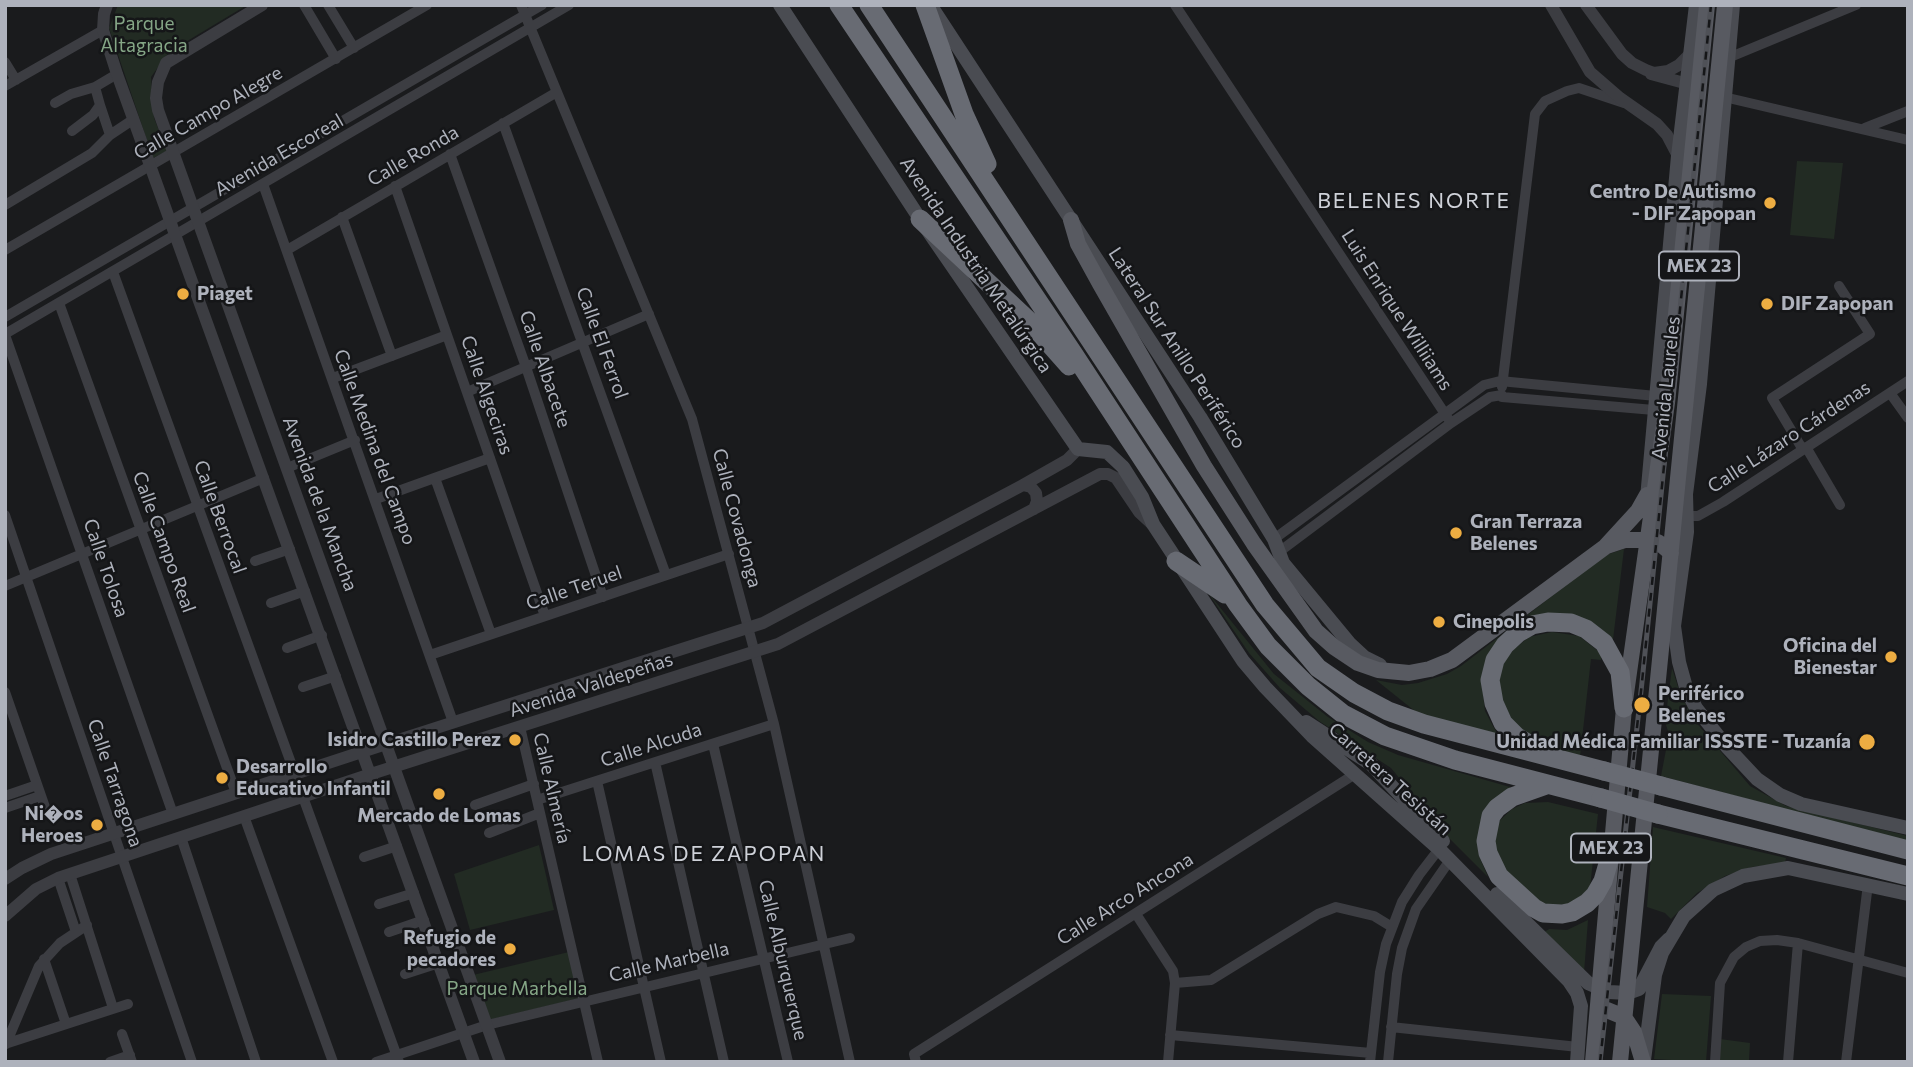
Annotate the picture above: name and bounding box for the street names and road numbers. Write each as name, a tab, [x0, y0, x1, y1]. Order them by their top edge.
street label: Calle Campo Alegre	[130, 61, 286, 165]
street label: Avenida Escoreal	[211, 109, 347, 201]
street label: Calle Ronda	[363, 121, 463, 191]
street label: Avenida Industria Metalúrgica	[895, 153, 1057, 377]
street label: Luis Enrique Williiams	[1336, 225, 1458, 395]
street label: Lateral Sur Anillo Periférico	[1103, 243, 1251, 453]
road number: MEX 23	[1659, 252, 1739, 280]
street label: Calle El Ferrol	[571, 284, 633, 402]
street label: Calle Albacete	[514, 307, 576, 431]
street label: Avenida Laureles	[1647, 315, 1685, 461]
street label: Calle Algeciras	[456, 332, 518, 458]
street label: Calle Medina del Campo	[329, 346, 421, 548]
street label: Calle Lázaro Cárdenas	[1703, 376, 1875, 498]
street label: Avenida de la Mancha	[278, 414, 362, 594]
street label: Calle Covadonga	[707, 446, 767, 590]
street label: Calle Berrocal	[189, 457, 251, 577]
street label: Calle Campo Real	[128, 468, 200, 616]
street label: Calle Tolosa	[78, 516, 134, 620]
street label: Calle Teruel	[523, 561, 625, 615]
street label: Avenida Valdepeñas	[506, 648, 676, 722]
street label: Calle Tarragona	[82, 716, 148, 850]
street label: Calle Alcuda	[597, 718, 705, 772]
street label: Carretera Tesistán	[1324, 718, 1456, 840]
street label: Calle Almería	[528, 730, 576, 846]
road number: MEX 23	[1571, 834, 1651, 862]
street label: Calle Arco Ancona	[1053, 848, 1197, 950]
street label: Calle Alburquerque	[753, 878, 813, 1042]
street label: Calle Marbella	[607, 937, 731, 987]

